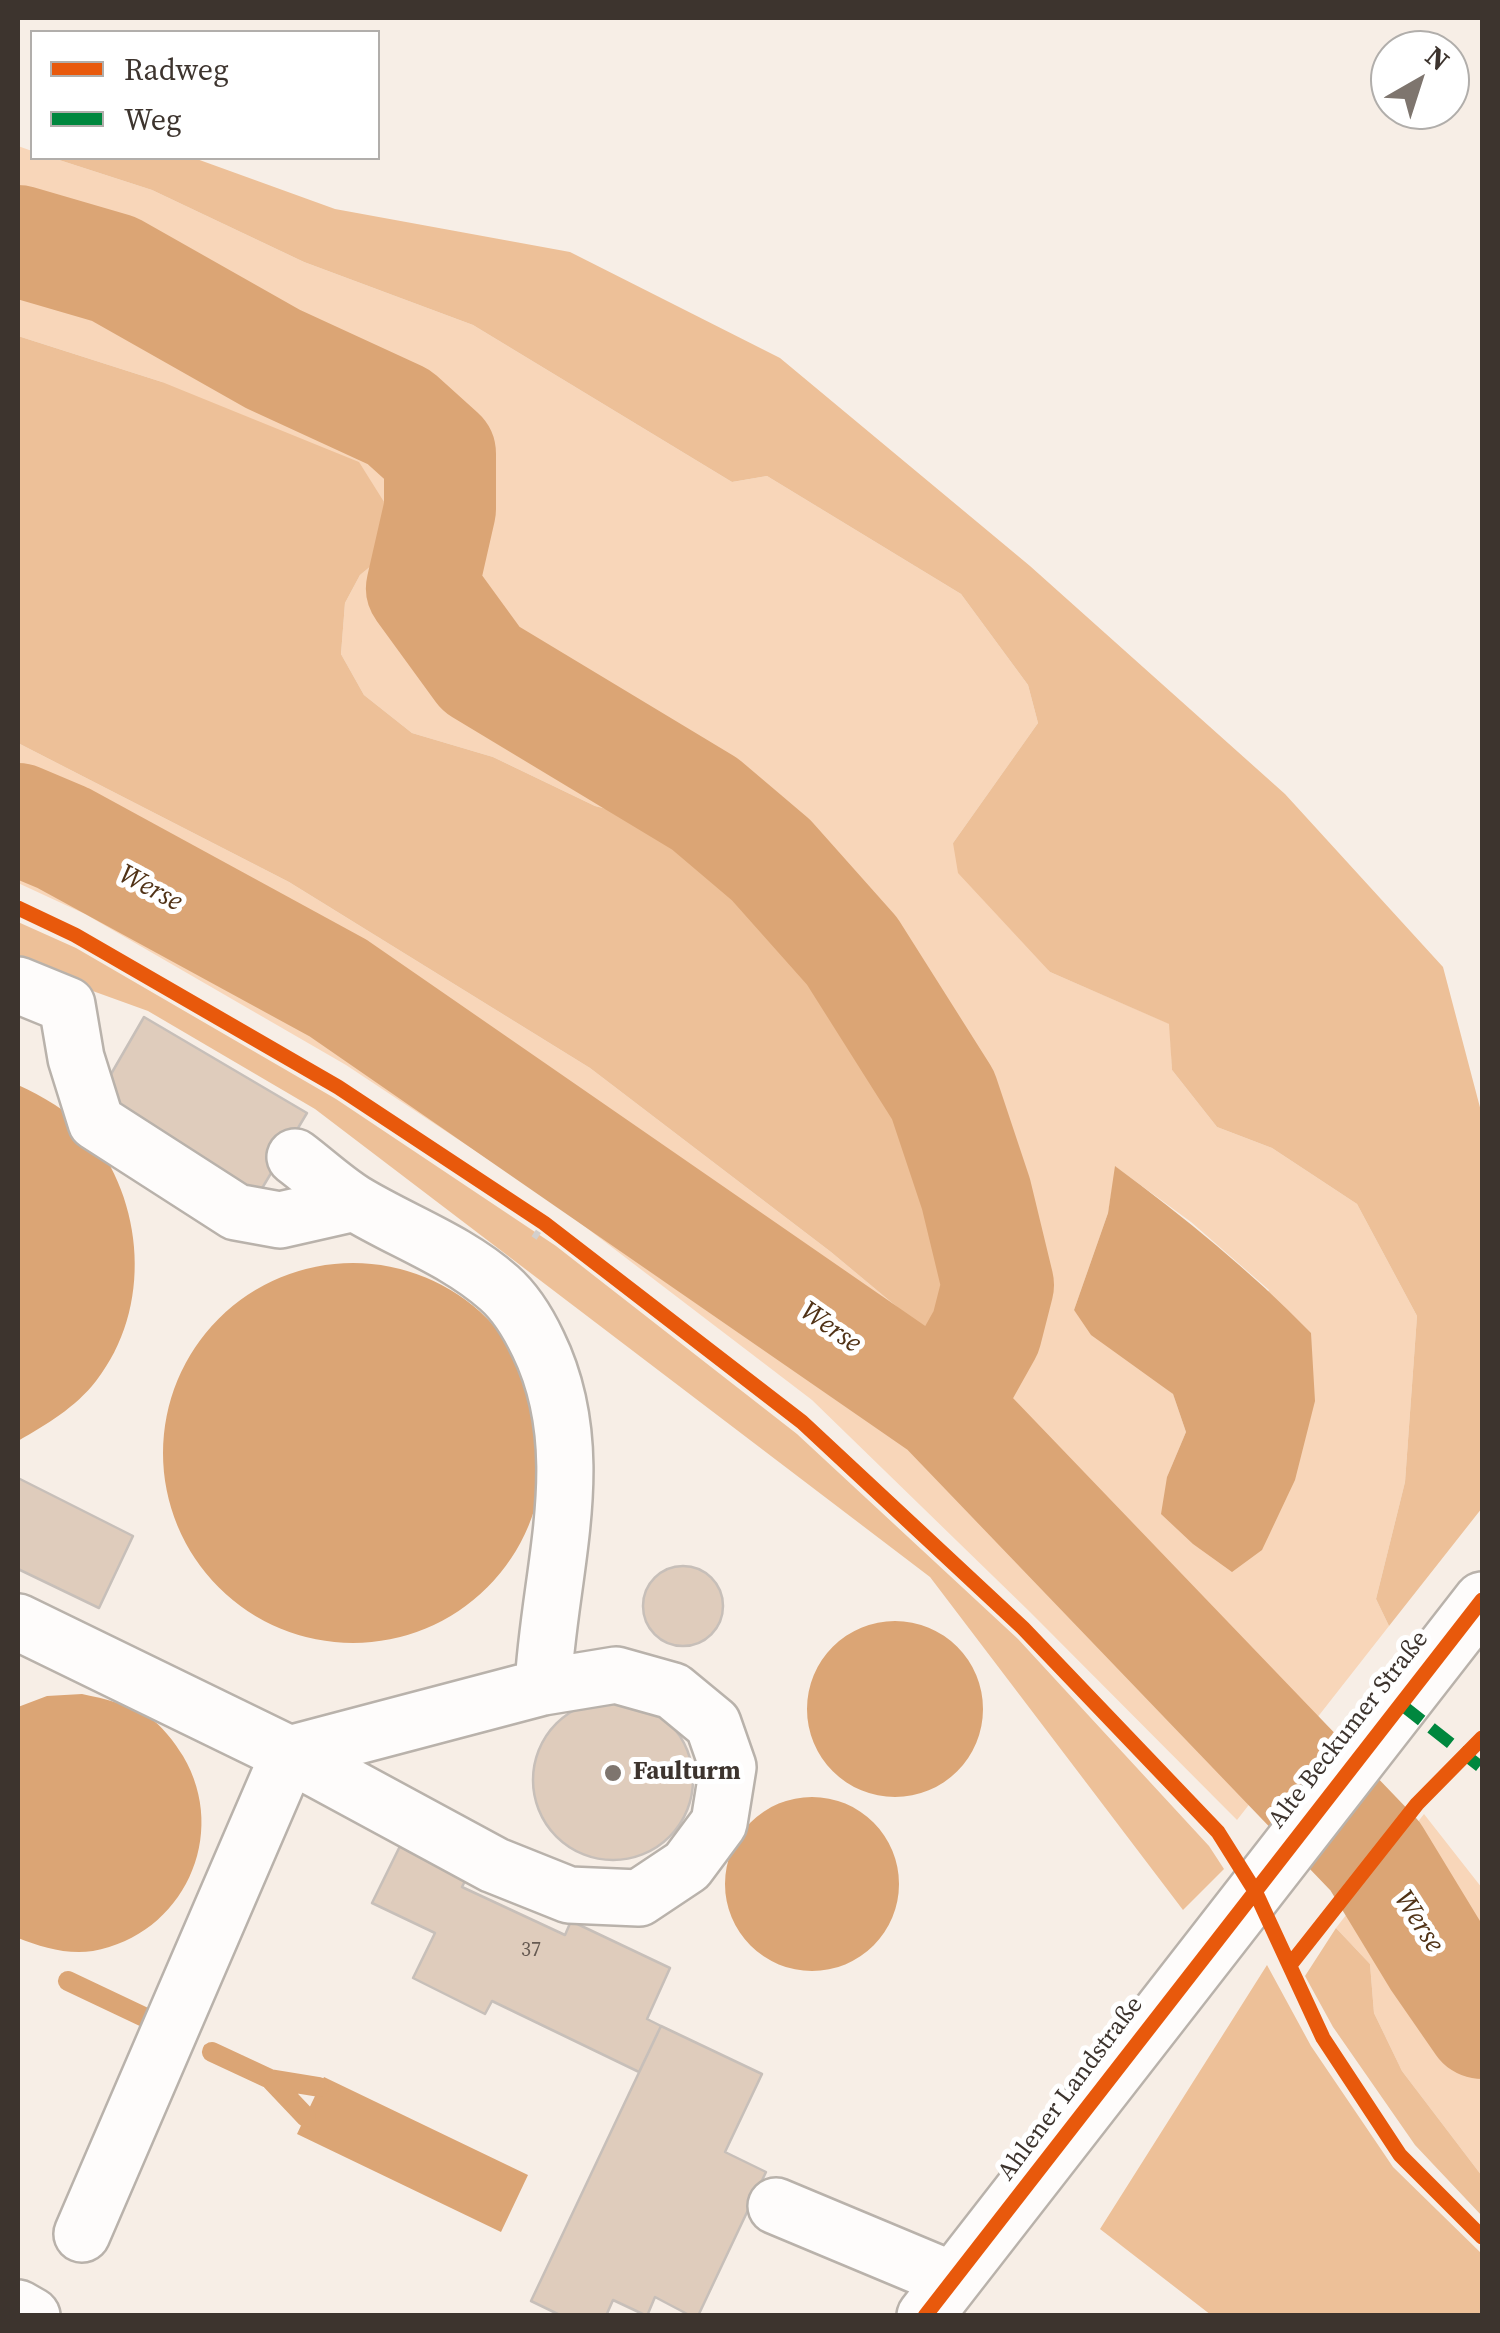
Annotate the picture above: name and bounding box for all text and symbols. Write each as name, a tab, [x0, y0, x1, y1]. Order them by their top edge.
legend	[30, 30, 380, 160]
north arrow	[1370, 30, 1470, 130]
text: N	[1418, 37, 1457, 79]
text: Radweg	[124, 49, 229, 90]
text: Weg	[124, 99, 182, 140]
water label: Werse	[113, 858, 187, 920]
water label: Werse	[793, 1295, 867, 1361]
street label: Alte Beckumer Straße	[1263, 1625, 1435, 1835]
place label: Faulturm	[633, 1758, 741, 1788]
marker: Faulturm	[602, 1762, 624, 1784]
water label: Werse	[1386, 1885, 1450, 1959]
house number: 37	[521, 1939, 541, 1963]
street label: Ahlener Landstraße	[992, 1991, 1150, 2187]

